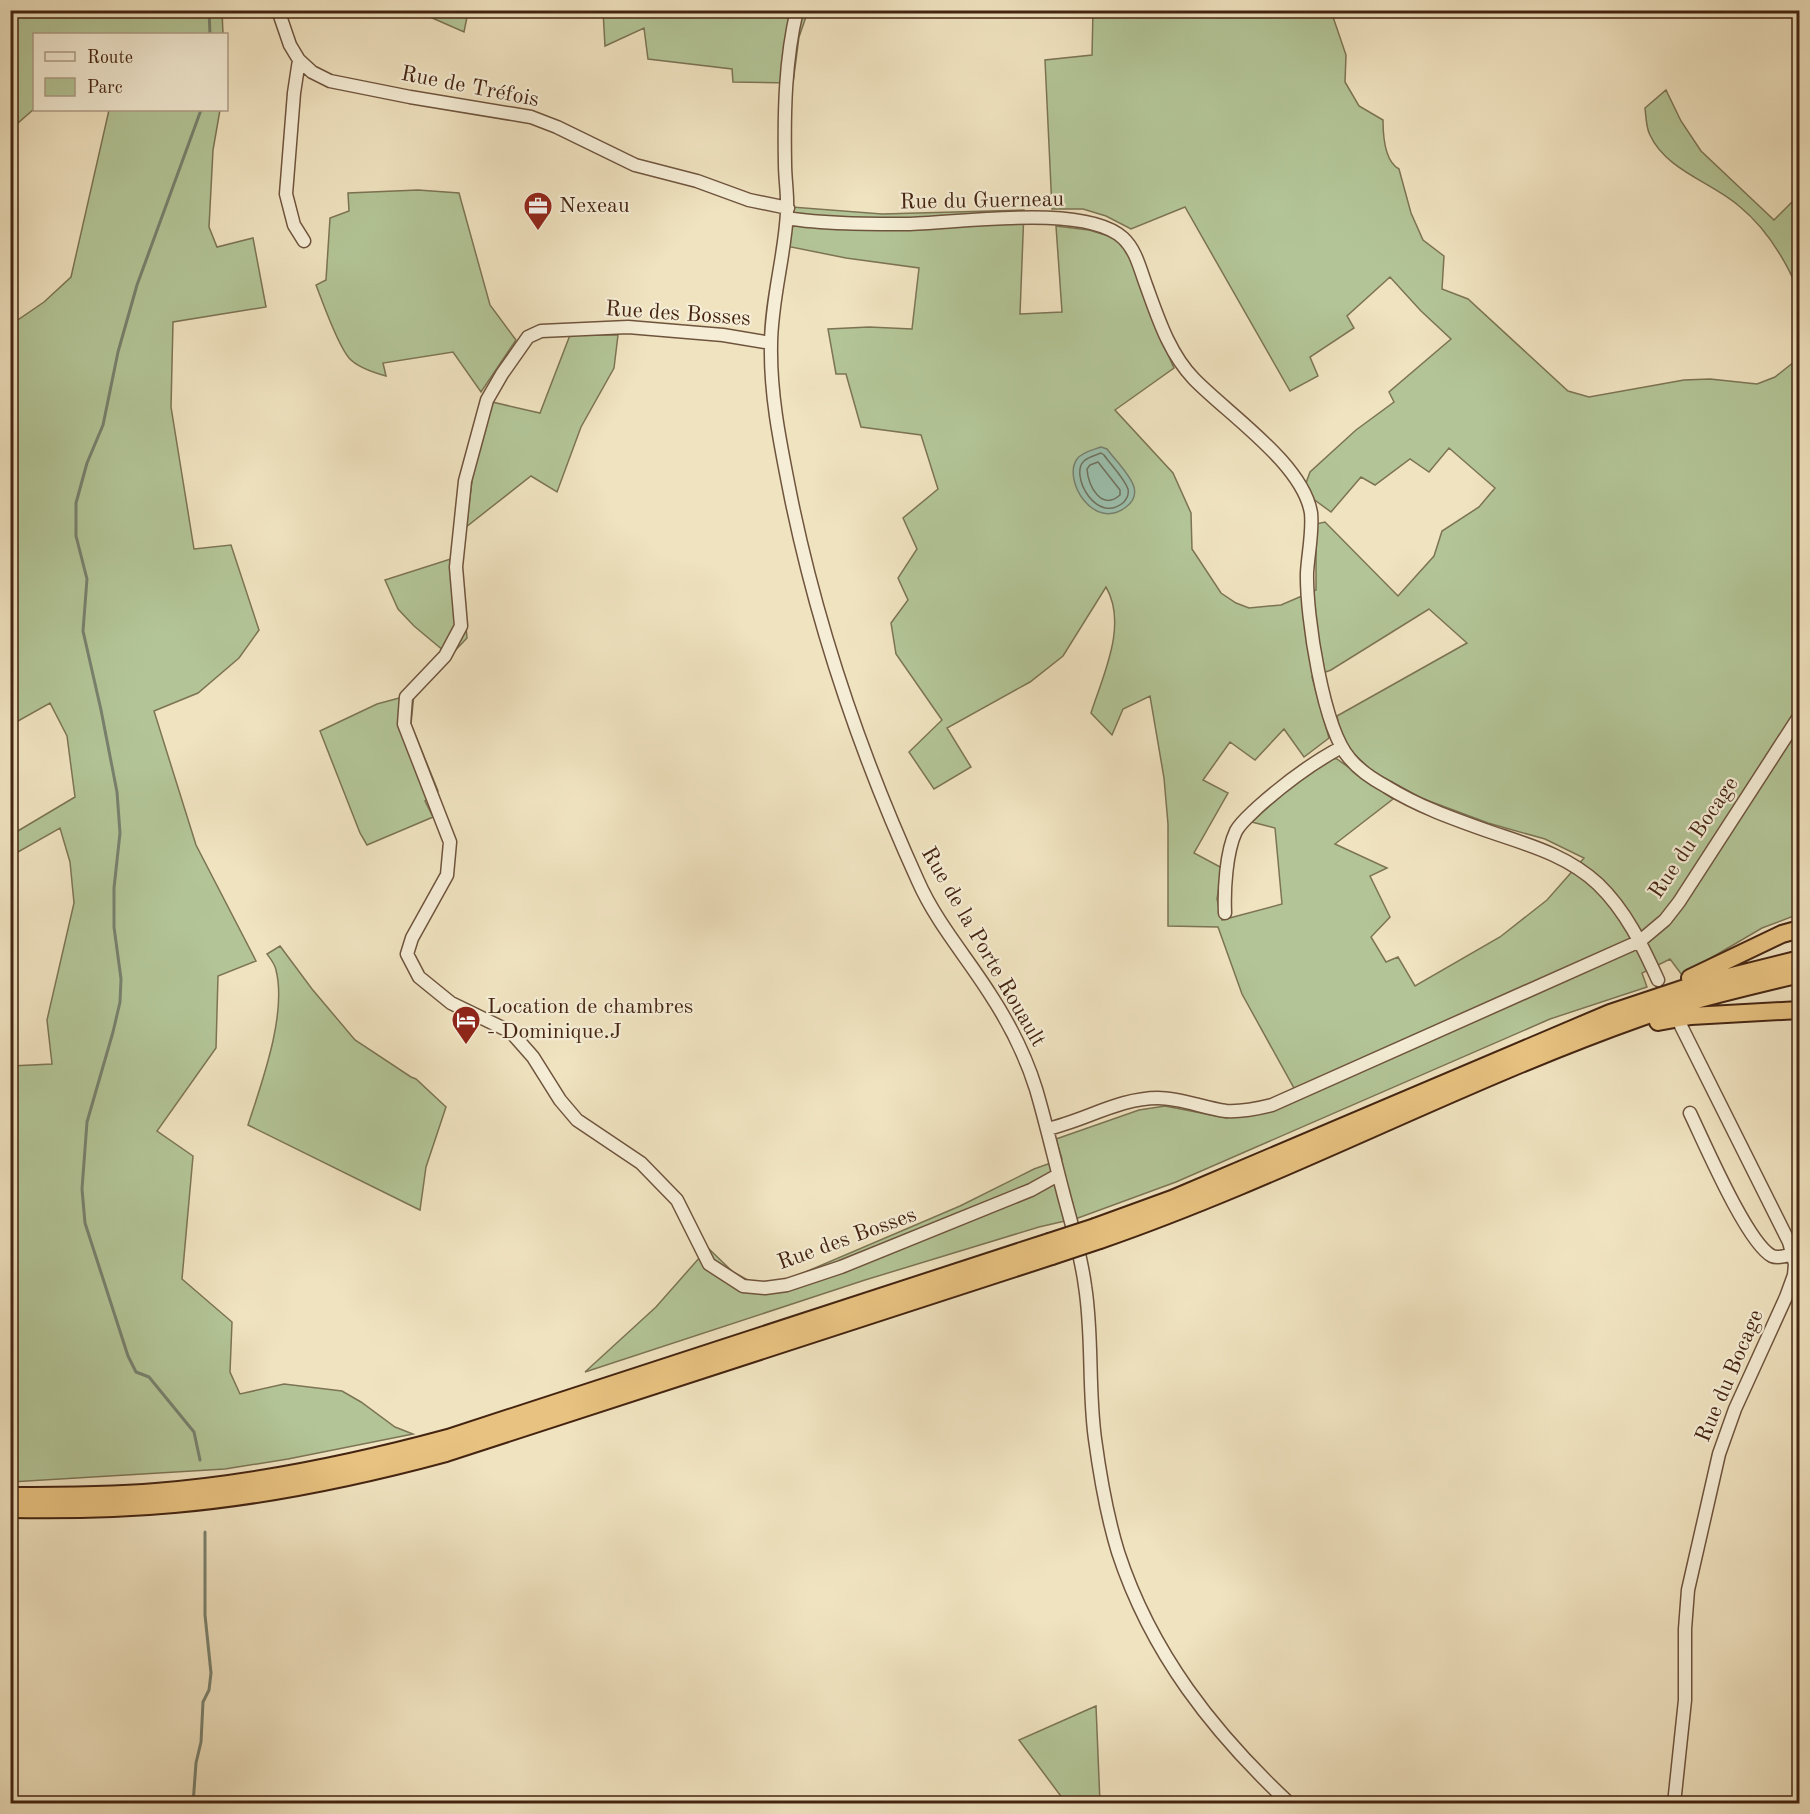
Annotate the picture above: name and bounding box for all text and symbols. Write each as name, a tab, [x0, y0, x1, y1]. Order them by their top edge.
legend	[33, 33, 228, 111]
text: Route	[87, 49, 133, 67]
street label: Rue de Tréfois	[399, 63, 541, 111]
text: Parc	[87, 79, 123, 97]
street label: Rue du Guerneau	[900, 189, 1065, 213]
office icon: Nexeau	[522, 190, 554, 232]
place label: Nexeau	[559, 195, 630, 217]
street label: Rue des Bosses	[604, 298, 752, 330]
street label: Rue du Bocage	[1645, 773, 1743, 903]
street label: Rue de la Porte Rouault	[917, 843, 1049, 1051]
place label: Location de chambres - Dominique.J	[487, 996, 693, 1043]
hotel icon: Location de chambres - Dominique.J	[450, 1004, 482, 1046]
street label: Rue des Bosses	[775, 1204, 919, 1274]
street label: Rue du Bocage	[1692, 1306, 1768, 1446]

